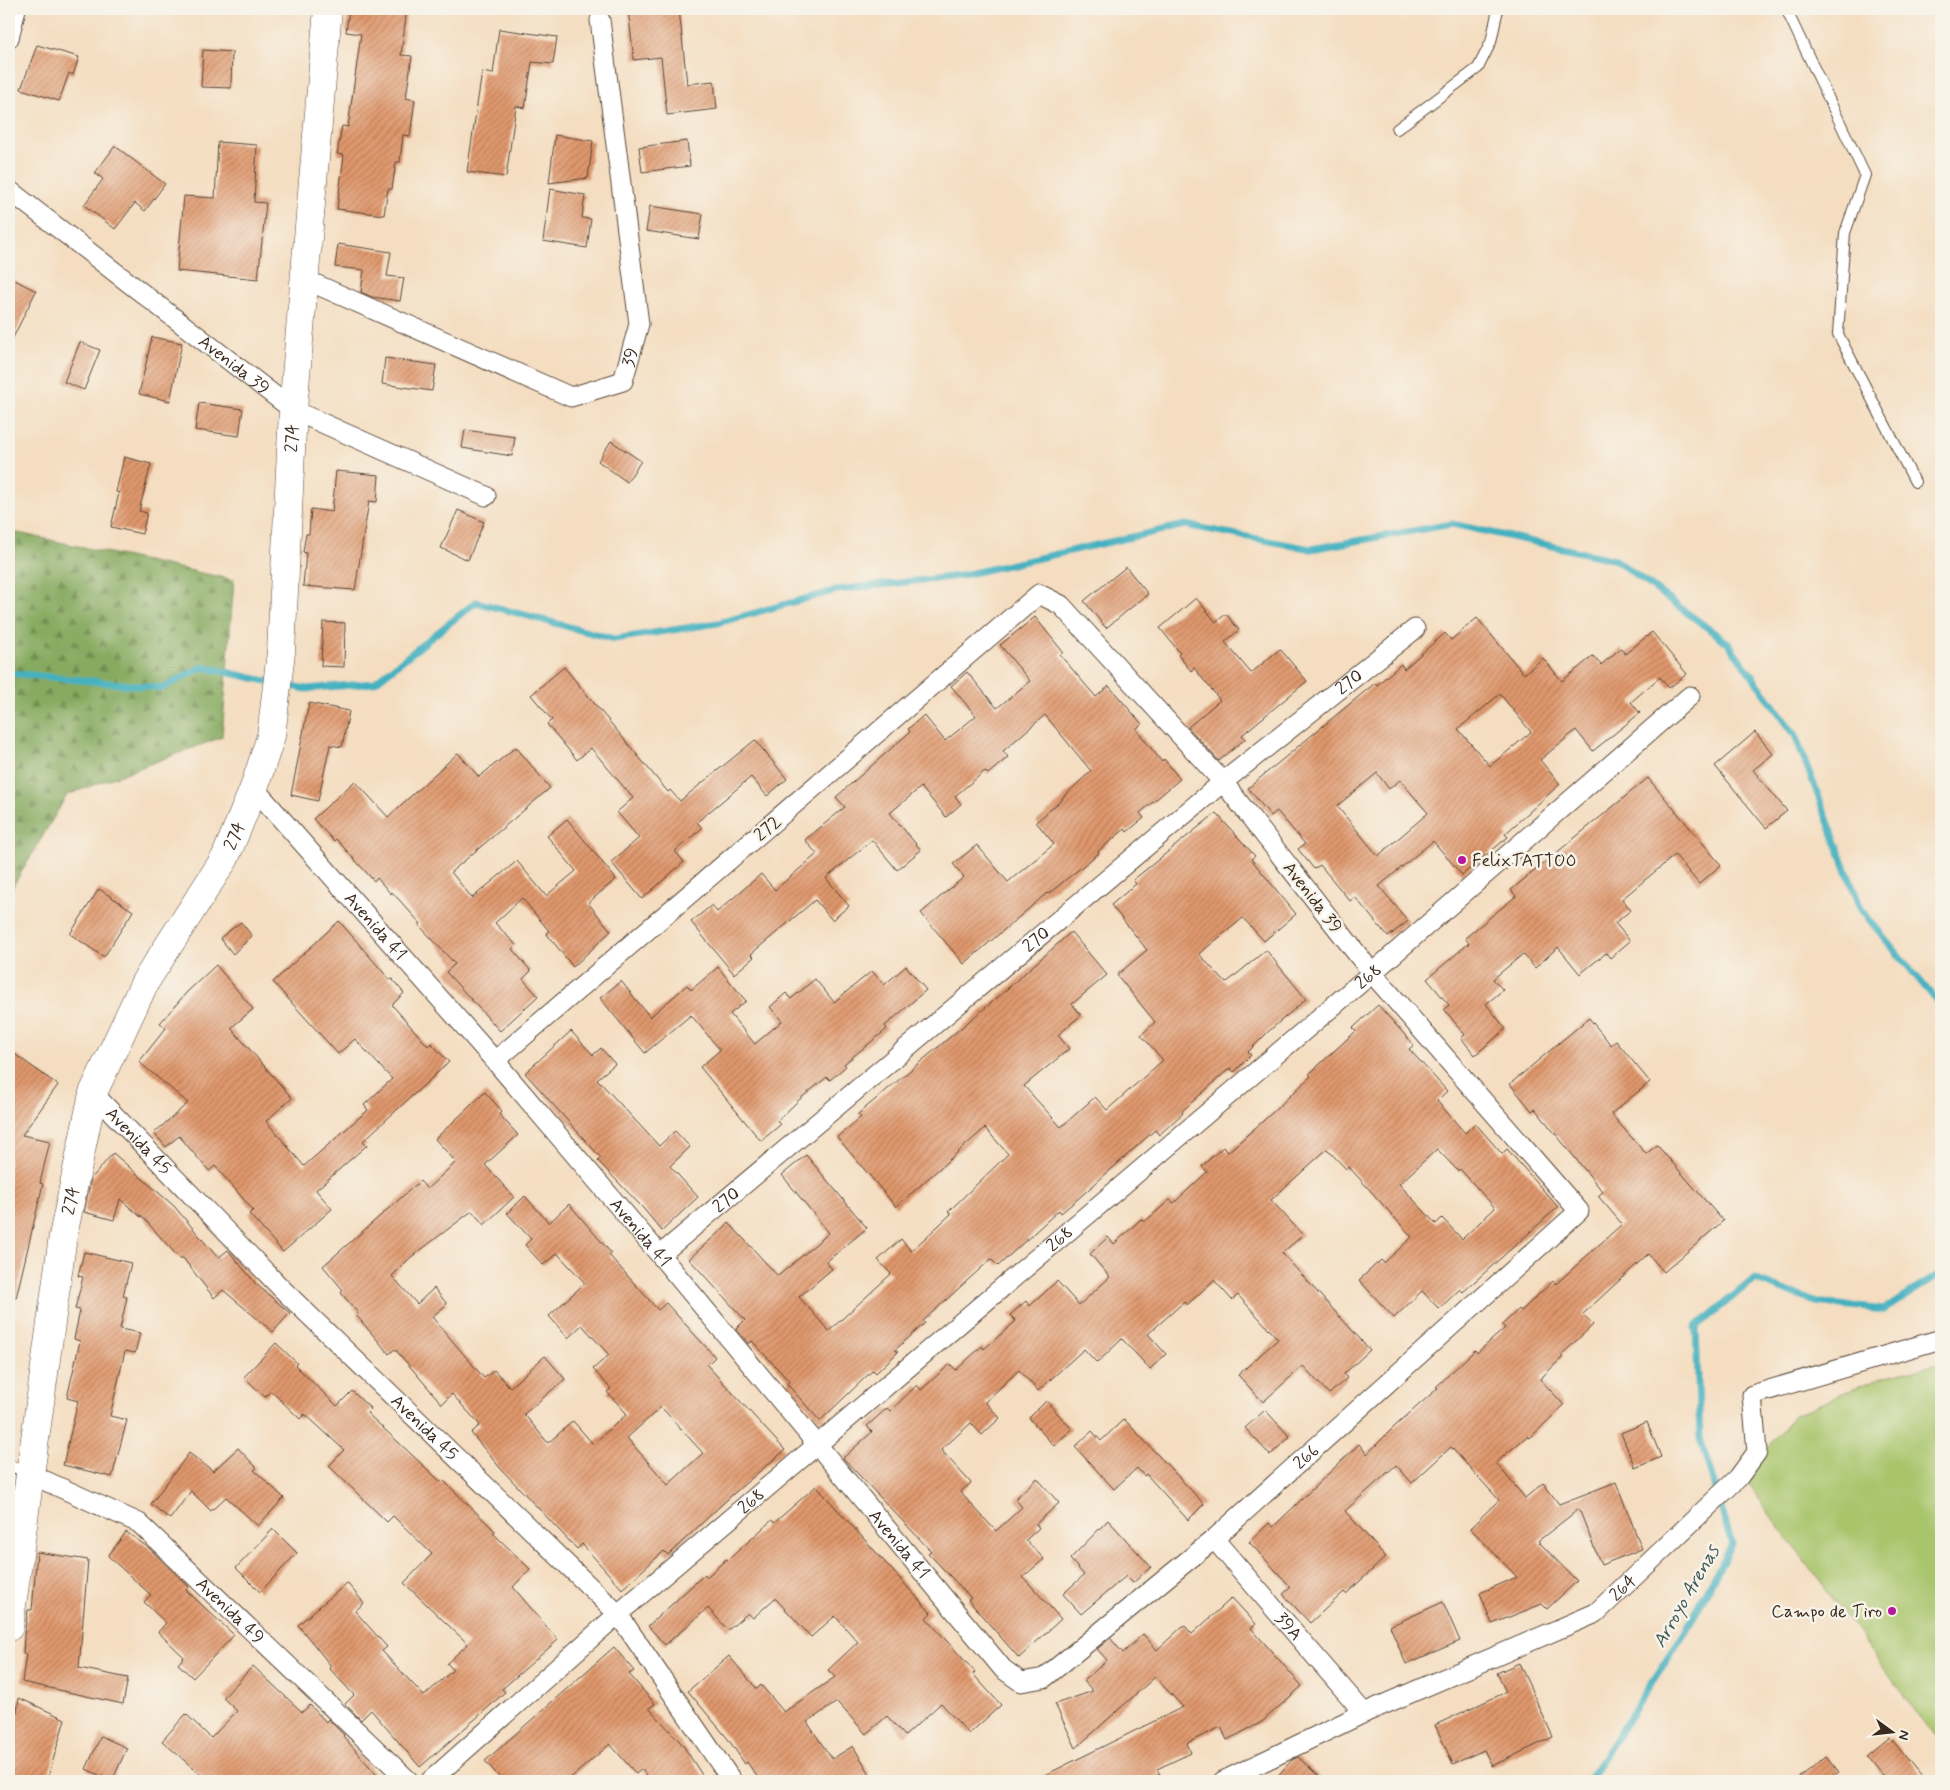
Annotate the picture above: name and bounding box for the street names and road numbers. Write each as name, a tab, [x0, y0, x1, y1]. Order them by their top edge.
street label: Avenida 39	[193, 330, 274, 401]
street label: 39	[617, 345, 645, 370]
street label: 274	[280, 423, 305, 453]
street label: 270	[1331, 664, 1368, 701]
street label: 272	[749, 810, 787, 847]
street label: 274	[219, 818, 252, 854]
street label: Avenida 39	[1277, 857, 1348, 938]
street label: Avenida 41	[338, 887, 412, 966]
street label: 270	[1018, 922, 1055, 958]
street label: 268	[1350, 959, 1387, 995]
street label: Avenida 45	[100, 1102, 176, 1180]
street label: 270	[708, 1182, 745, 1219]
street label: 274	[57, 1184, 86, 1217]
street label: Avenida 41	[604, 1193, 676, 1272]
street label: 268	[1042, 1221, 1079, 1258]
street label: Avenida 45	[385, 1390, 463, 1466]
street label: 266	[1288, 1439, 1325, 1475]
street label: 268	[733, 1483, 770, 1520]
street label: Avenida 41	[863, 1505, 934, 1584]
street label: 264	[1604, 1569, 1643, 1607]
street label: Avenida 49	[190, 1573, 269, 1650]
street label: 39A	[1269, 1607, 1307, 1646]

